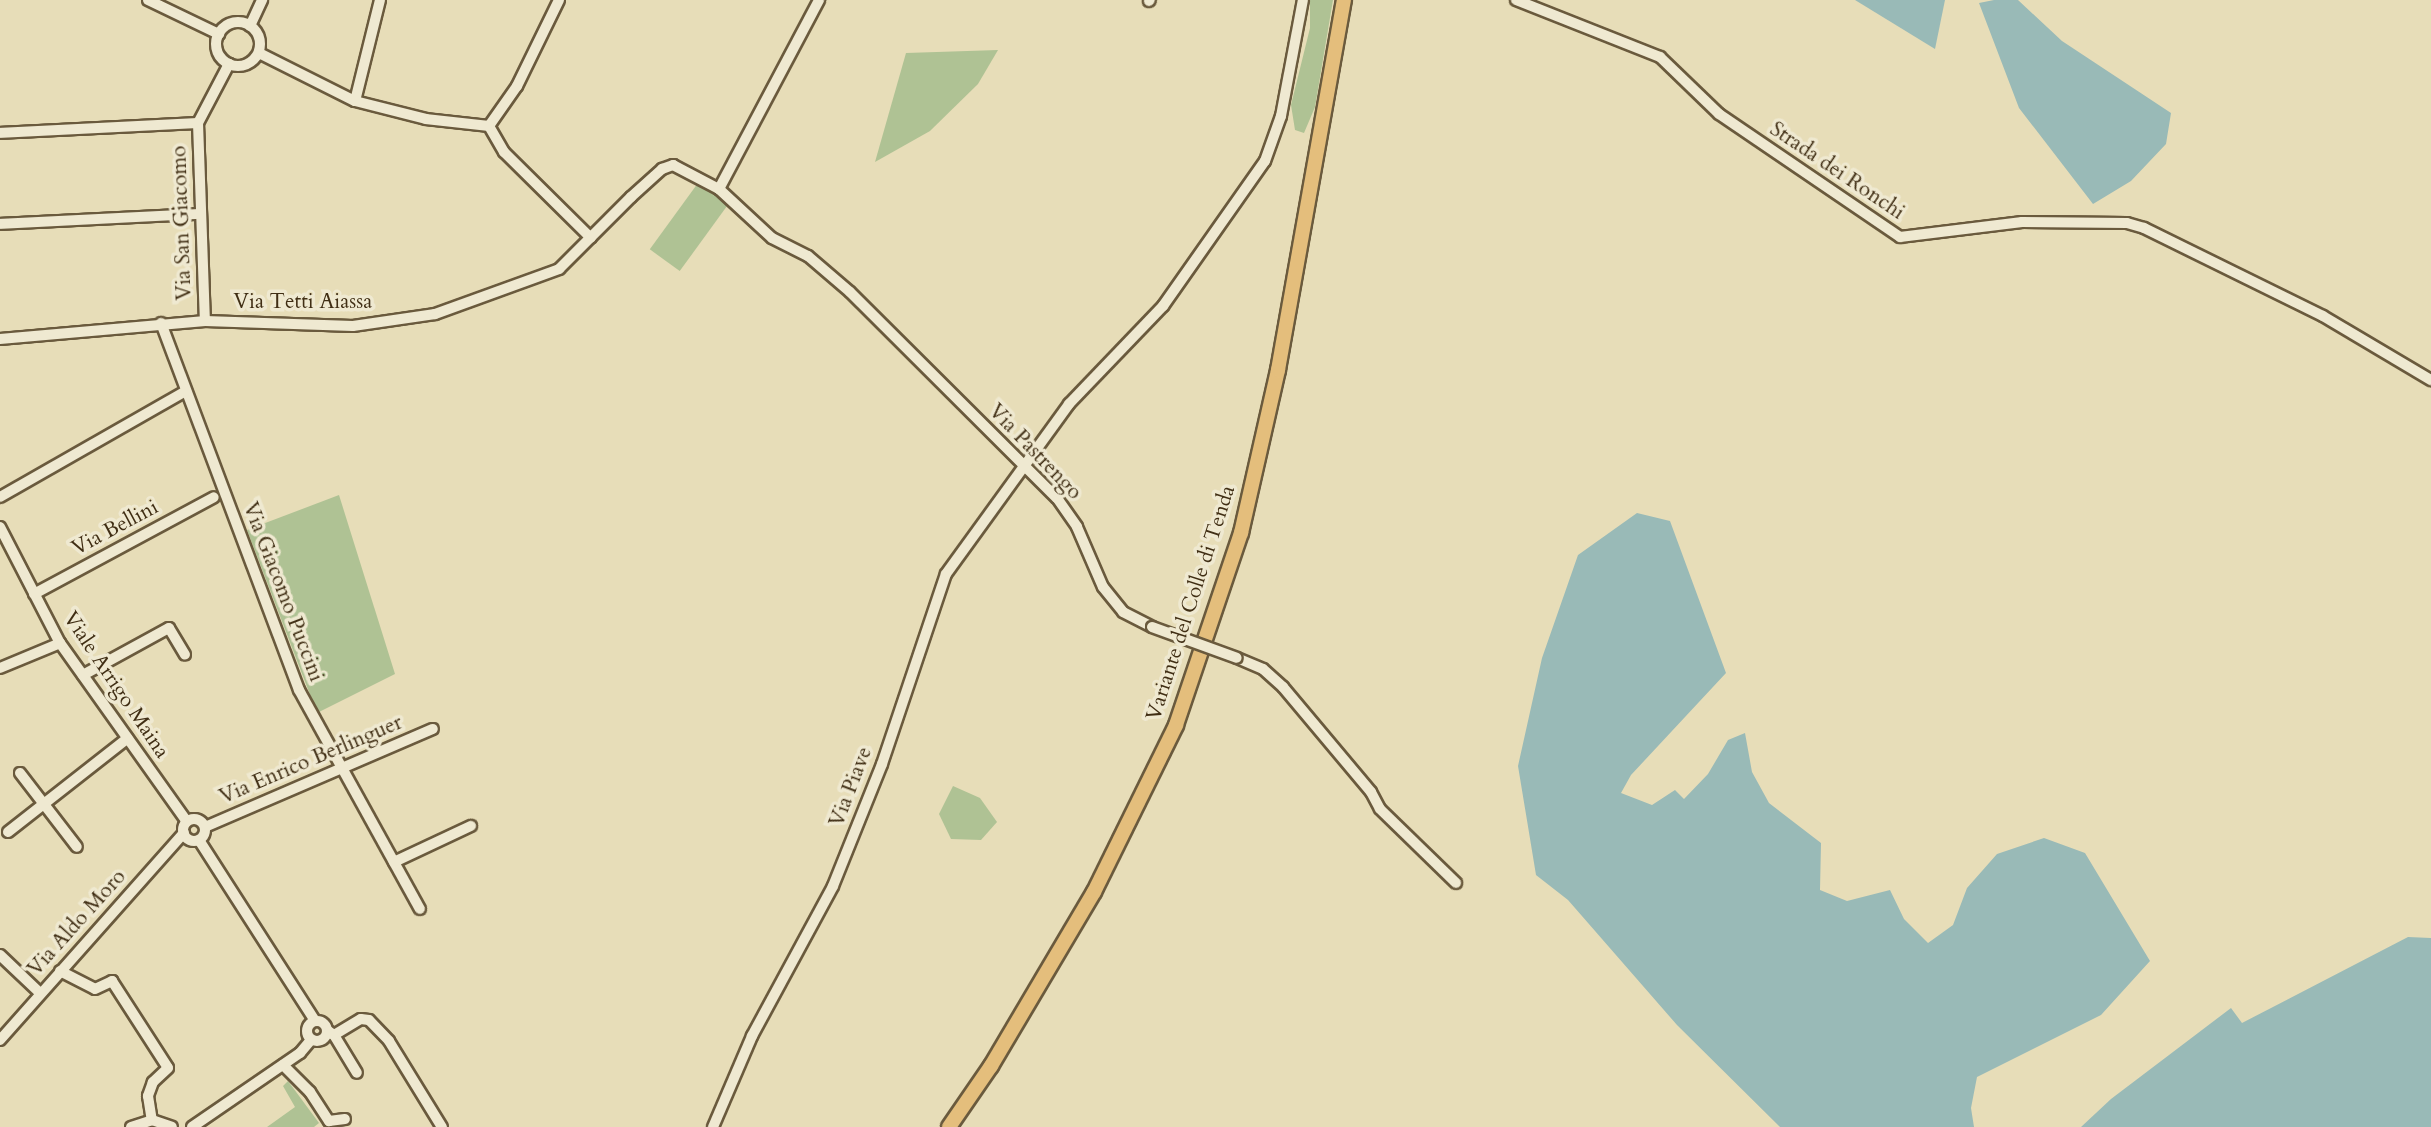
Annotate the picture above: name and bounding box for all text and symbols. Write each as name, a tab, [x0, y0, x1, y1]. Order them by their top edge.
street label: Strada dei Ronchi	[1765, 117, 1909, 225]
street label: Via San Giacomo	[167, 145, 197, 301]
street label: Via Tetti Aiassa	[234, 289, 372, 315]
street label: Via Pastrengo	[983, 399, 1087, 505]
street label: Variante del Colle di Tenda	[1141, 482, 1241, 724]
street label: Via Bellini	[67, 495, 163, 561]
street label: Via Giacomo Puccini	[237, 499, 329, 685]
street label: Viale Arrigo Maina	[58, 607, 174, 763]
street label: Via Enrico Berlinguer	[216, 710, 406, 810]
street label: Via Piave	[824, 743, 878, 831]
street label: Via Aldo Moro	[23, 865, 131, 981]

